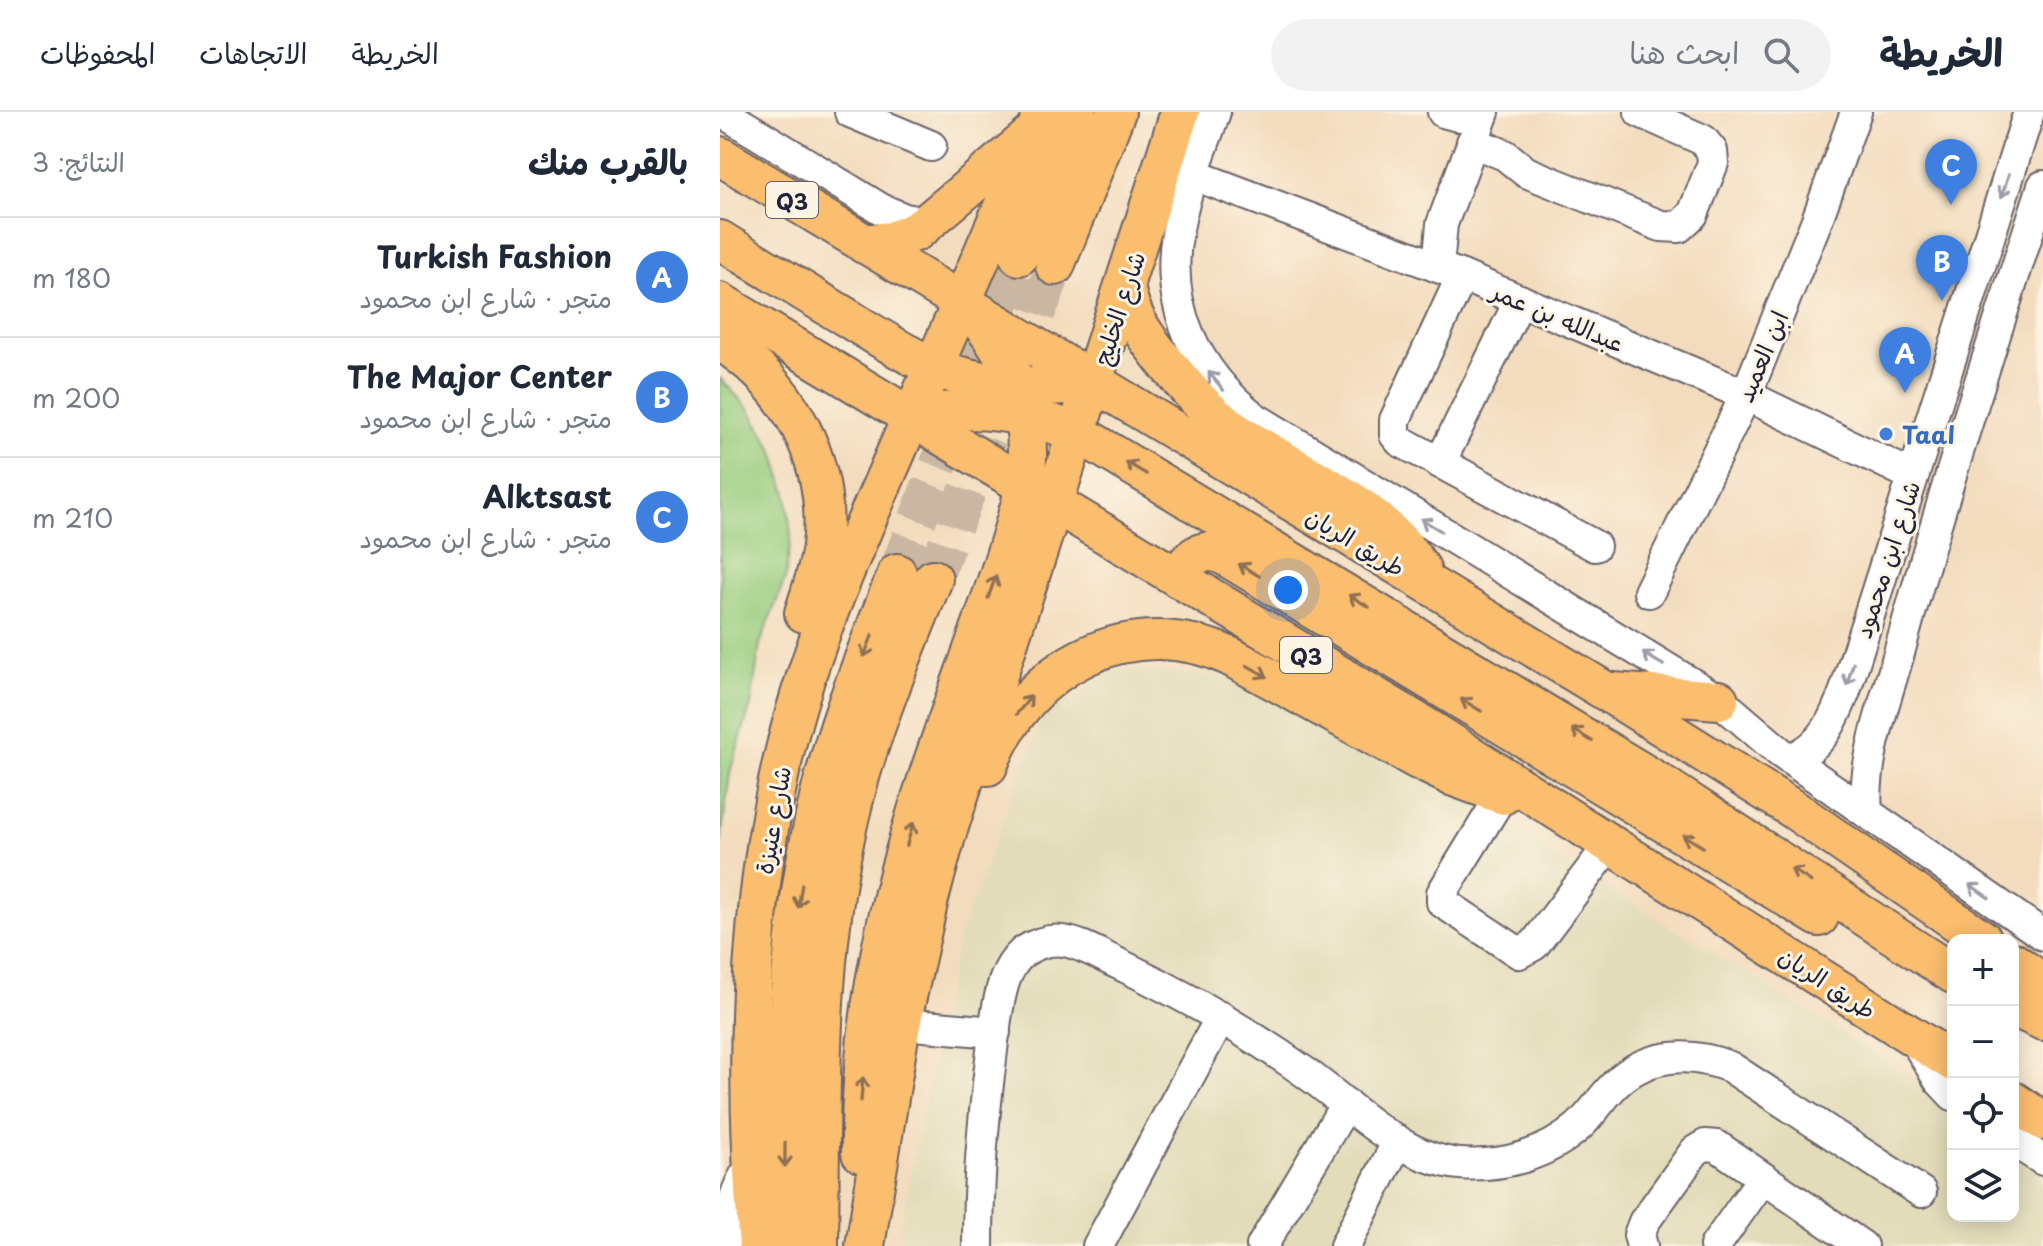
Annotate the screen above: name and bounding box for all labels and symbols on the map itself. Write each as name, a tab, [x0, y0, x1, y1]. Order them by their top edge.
pin: C	[1925, 139, 1977, 205]
one-way arrow	[1997, 174, 2012, 199]
road number: Q3	[766, 182, 818, 218]
pin: B	[1916, 235, 1968, 301]
street label: شارع الخليج	[1083, 246, 1154, 370]
street label: عبدالله بن عمر	[1484, 271, 1630, 360]
street label: ابن العميد	[1726, 305, 1796, 407]
pin: A	[1879, 327, 1931, 393]
one-way arrow	[1207, 371, 1224, 392]
place label: Taal	[1902, 416, 1955, 452]
marker: Taal	[1877, 425, 1895, 443]
one-way arrow	[1125, 459, 1148, 475]
street label: شارع ابن محمود	[1844, 476, 1929, 643]
street label: طريق الريان	[1300, 497, 1412, 585]
one-way arrow	[1420, 516, 1443, 532]
one-way arrow	[1238, 562, 1261, 578]
your location	[1268, 570, 1308, 610]
one-way arrow	[986, 575, 1001, 600]
one-way arrow	[1348, 593, 1371, 609]
one-way arrow	[860, 633, 874, 658]
road number: Q3	[1280, 637, 1332, 673]
one-way arrow	[1642, 651, 1665, 667]
one-way arrow	[1842, 661, 1856, 686]
one-way arrow	[1245, 664, 1269, 680]
one-way arrow	[1015, 695, 1033, 715]
one-way arrow	[1460, 697, 1483, 713]
one-way arrow	[1571, 727, 1594, 743]
street label: شارع عنيزة	[745, 763, 800, 877]
one-way arrow	[903, 821, 918, 847]
one-way arrow	[1682, 832, 1705, 848]
one-way arrow	[1790, 867, 1813, 883]
one-way arrow	[791, 883, 806, 908]
one-way arrow	[1968, 883, 1990, 899]
street label: طريق الريان	[1772, 937, 1884, 1027]
one-way arrow	[855, 1076, 870, 1103]
one-way arrow	[777, 1141, 793, 1168]

